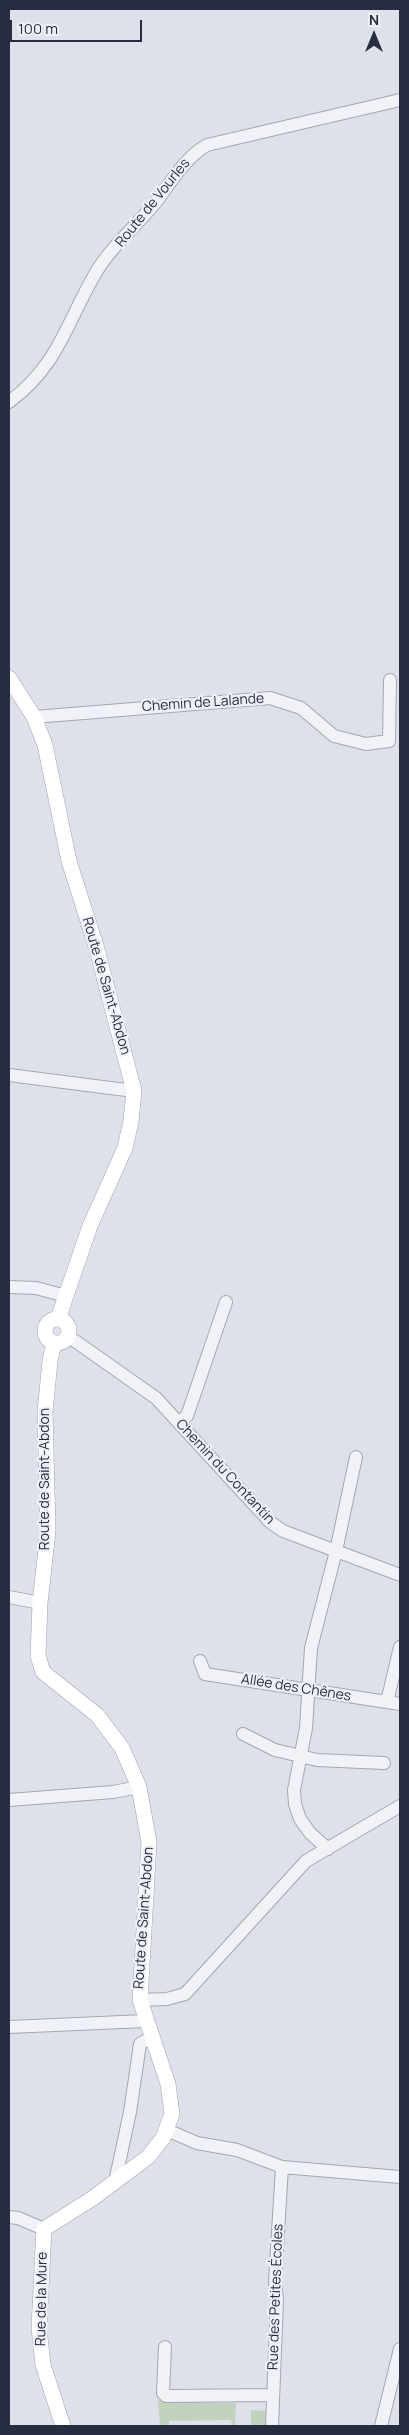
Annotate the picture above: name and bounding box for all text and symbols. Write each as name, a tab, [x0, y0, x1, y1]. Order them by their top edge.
scale bar	[12, 10, 145, 42]
north arrow	[349, 10, 399, 60]
text: N	[369, 10, 379, 29]
text: 100 m	[18, 18, 58, 39]
street label: Route de Vourles	[112, 155, 194, 251]
street label: Chemin de Lalande	[141, 690, 265, 716]
street label: Route de Saint-Abdon	[78, 915, 134, 1057]
street label: Route de Saint-Abdon	[37, 1408, 53, 1550]
street label: Chemin du Contantin	[172, 1416, 278, 1528]
street label: Allée des Chênes	[240, 1671, 352, 1705]
street label: Route de Saint-Abdon	[131, 1846, 157, 1990]
street label: Rue des Petites Écoles	[265, 2224, 287, 2370]
street label: Rue de la Mure	[33, 2252, 51, 2346]

